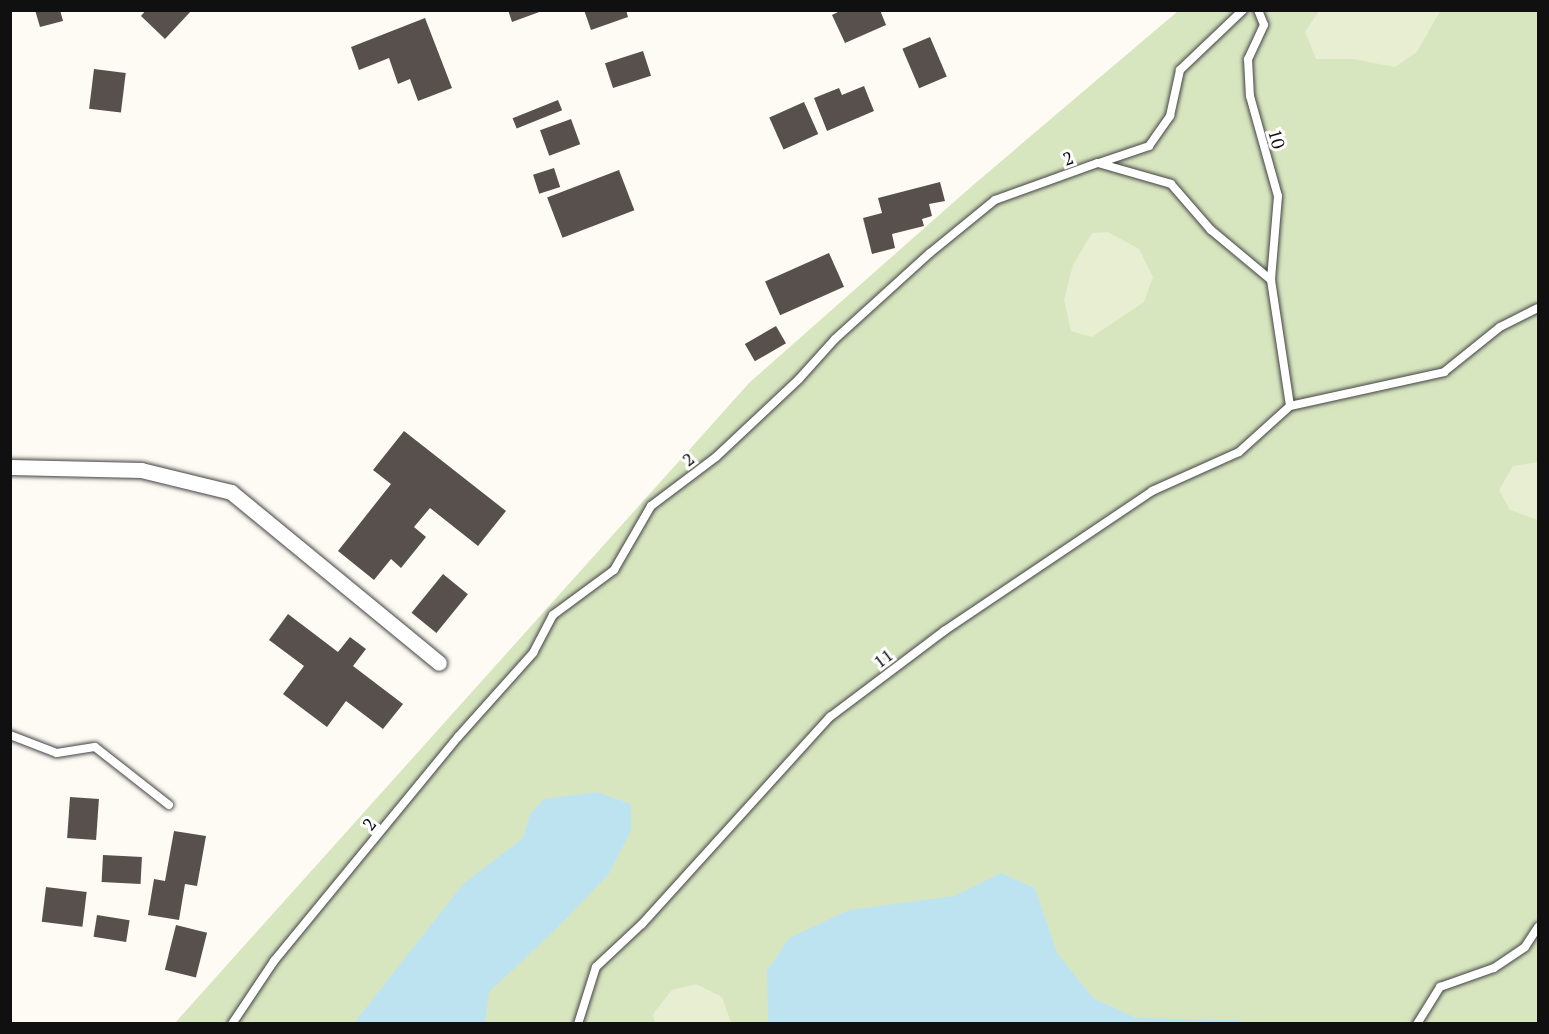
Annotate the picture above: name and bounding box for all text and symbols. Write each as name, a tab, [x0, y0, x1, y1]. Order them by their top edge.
street label: 10	[1264, 127, 1290, 151]
street label: 2	[1060, 146, 1076, 170]
street label: 2	[678, 447, 698, 471]
street label: 11	[869, 644, 897, 672]
street label: 2	[358, 813, 380, 835]

